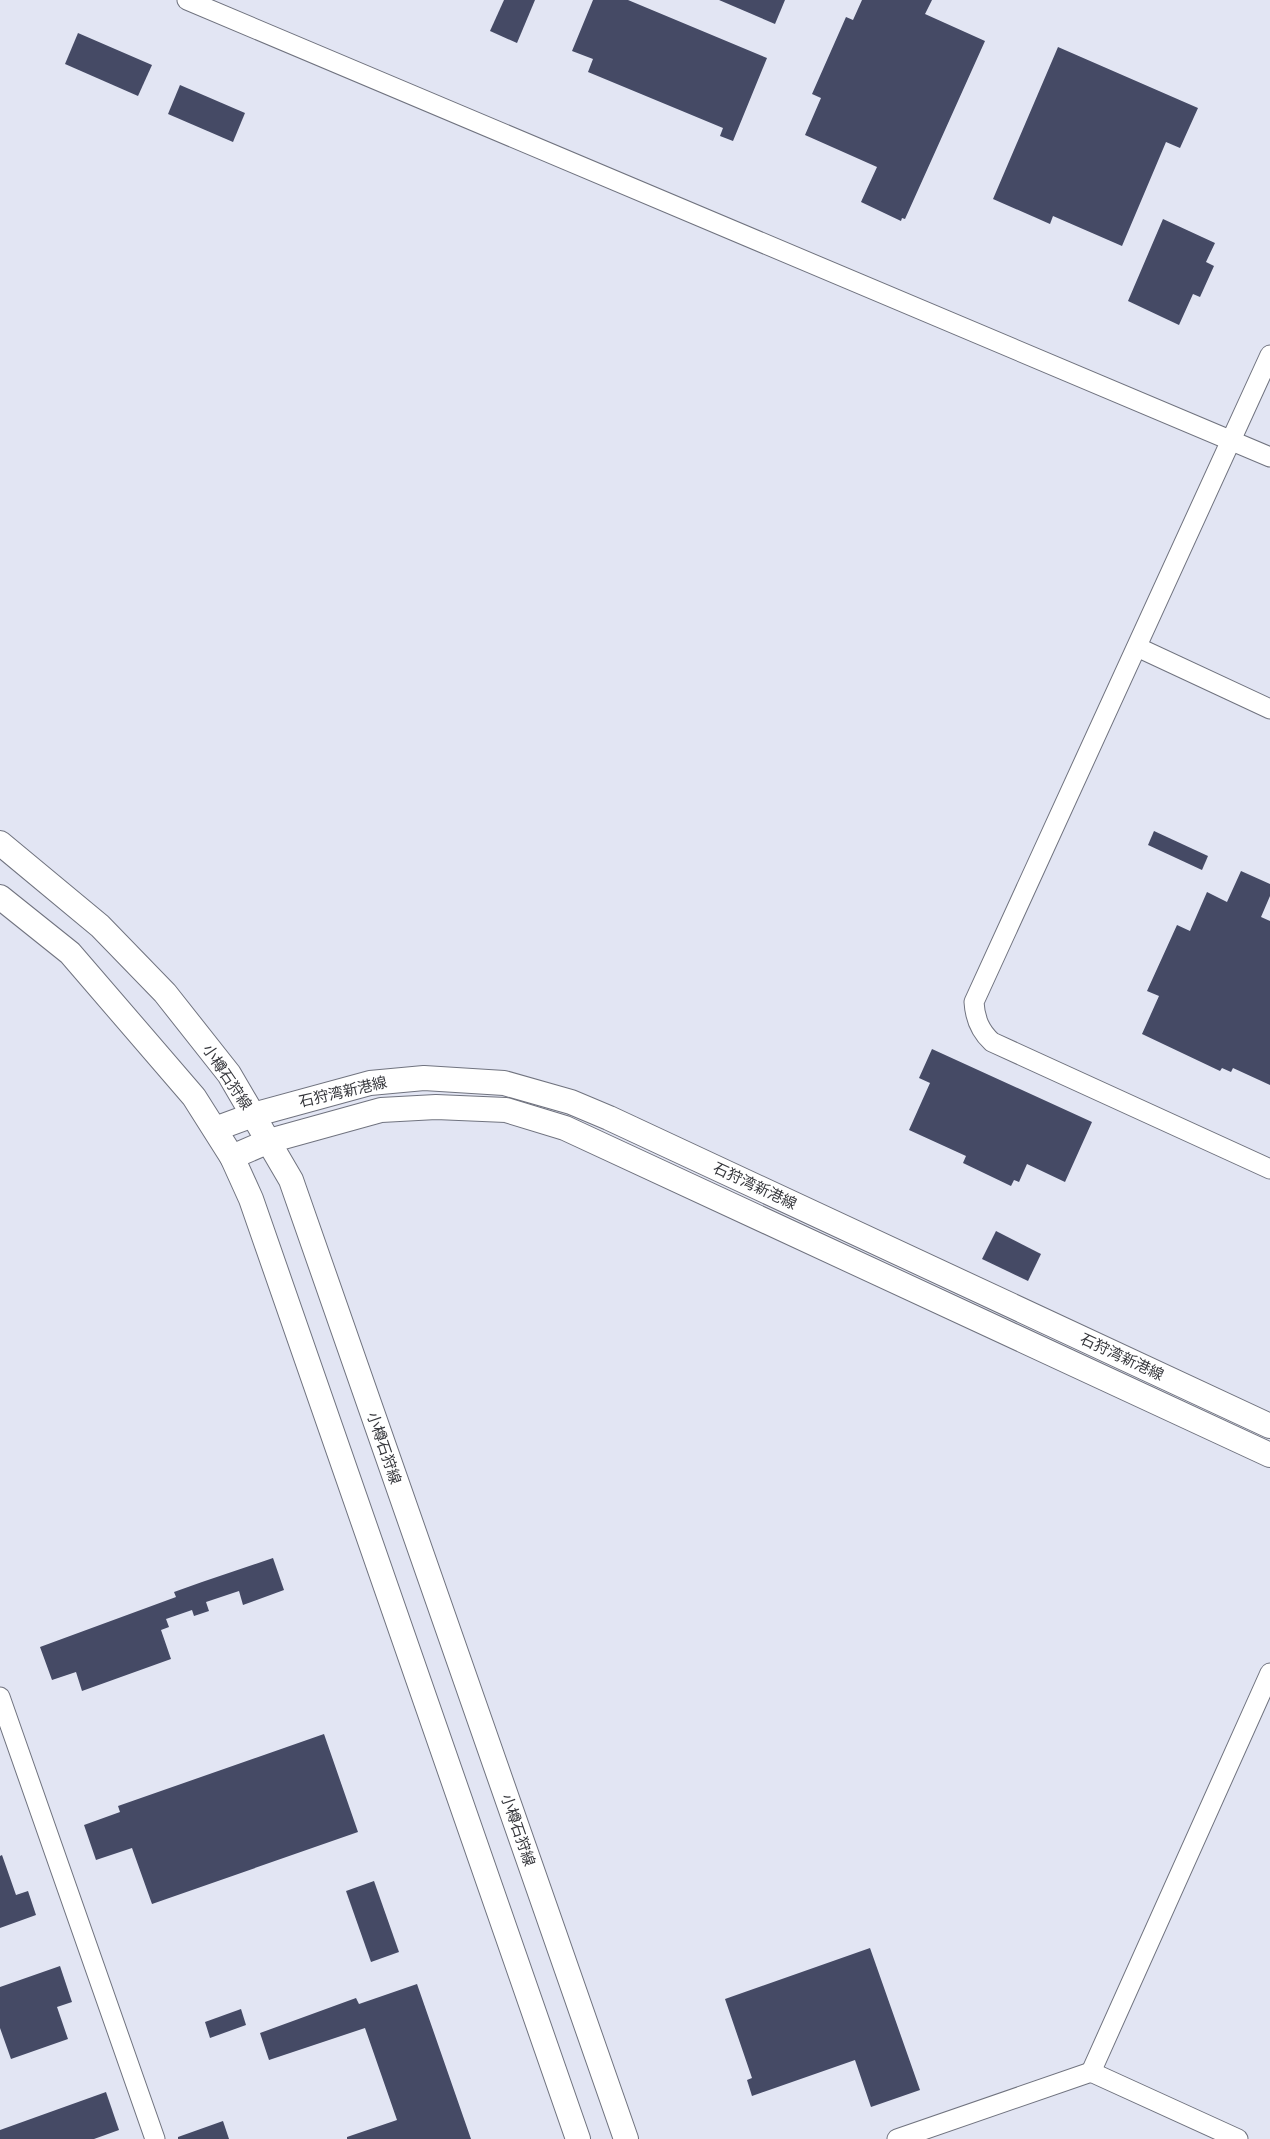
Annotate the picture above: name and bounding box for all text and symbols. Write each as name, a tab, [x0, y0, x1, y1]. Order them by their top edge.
street label: 小樽石狩線	[199, 1041, 255, 1113]
street label: 石狩湾新港線	[297, 1073, 389, 1111]
street label: 石狩湾新港線	[710, 1159, 800, 1213]
street label: 石狩湾新港線	[1077, 1330, 1167, 1384]
street label: 小樽石狩線	[363, 1410, 405, 1486]
street label: 小樽石狩線	[497, 1792, 539, 1868]

